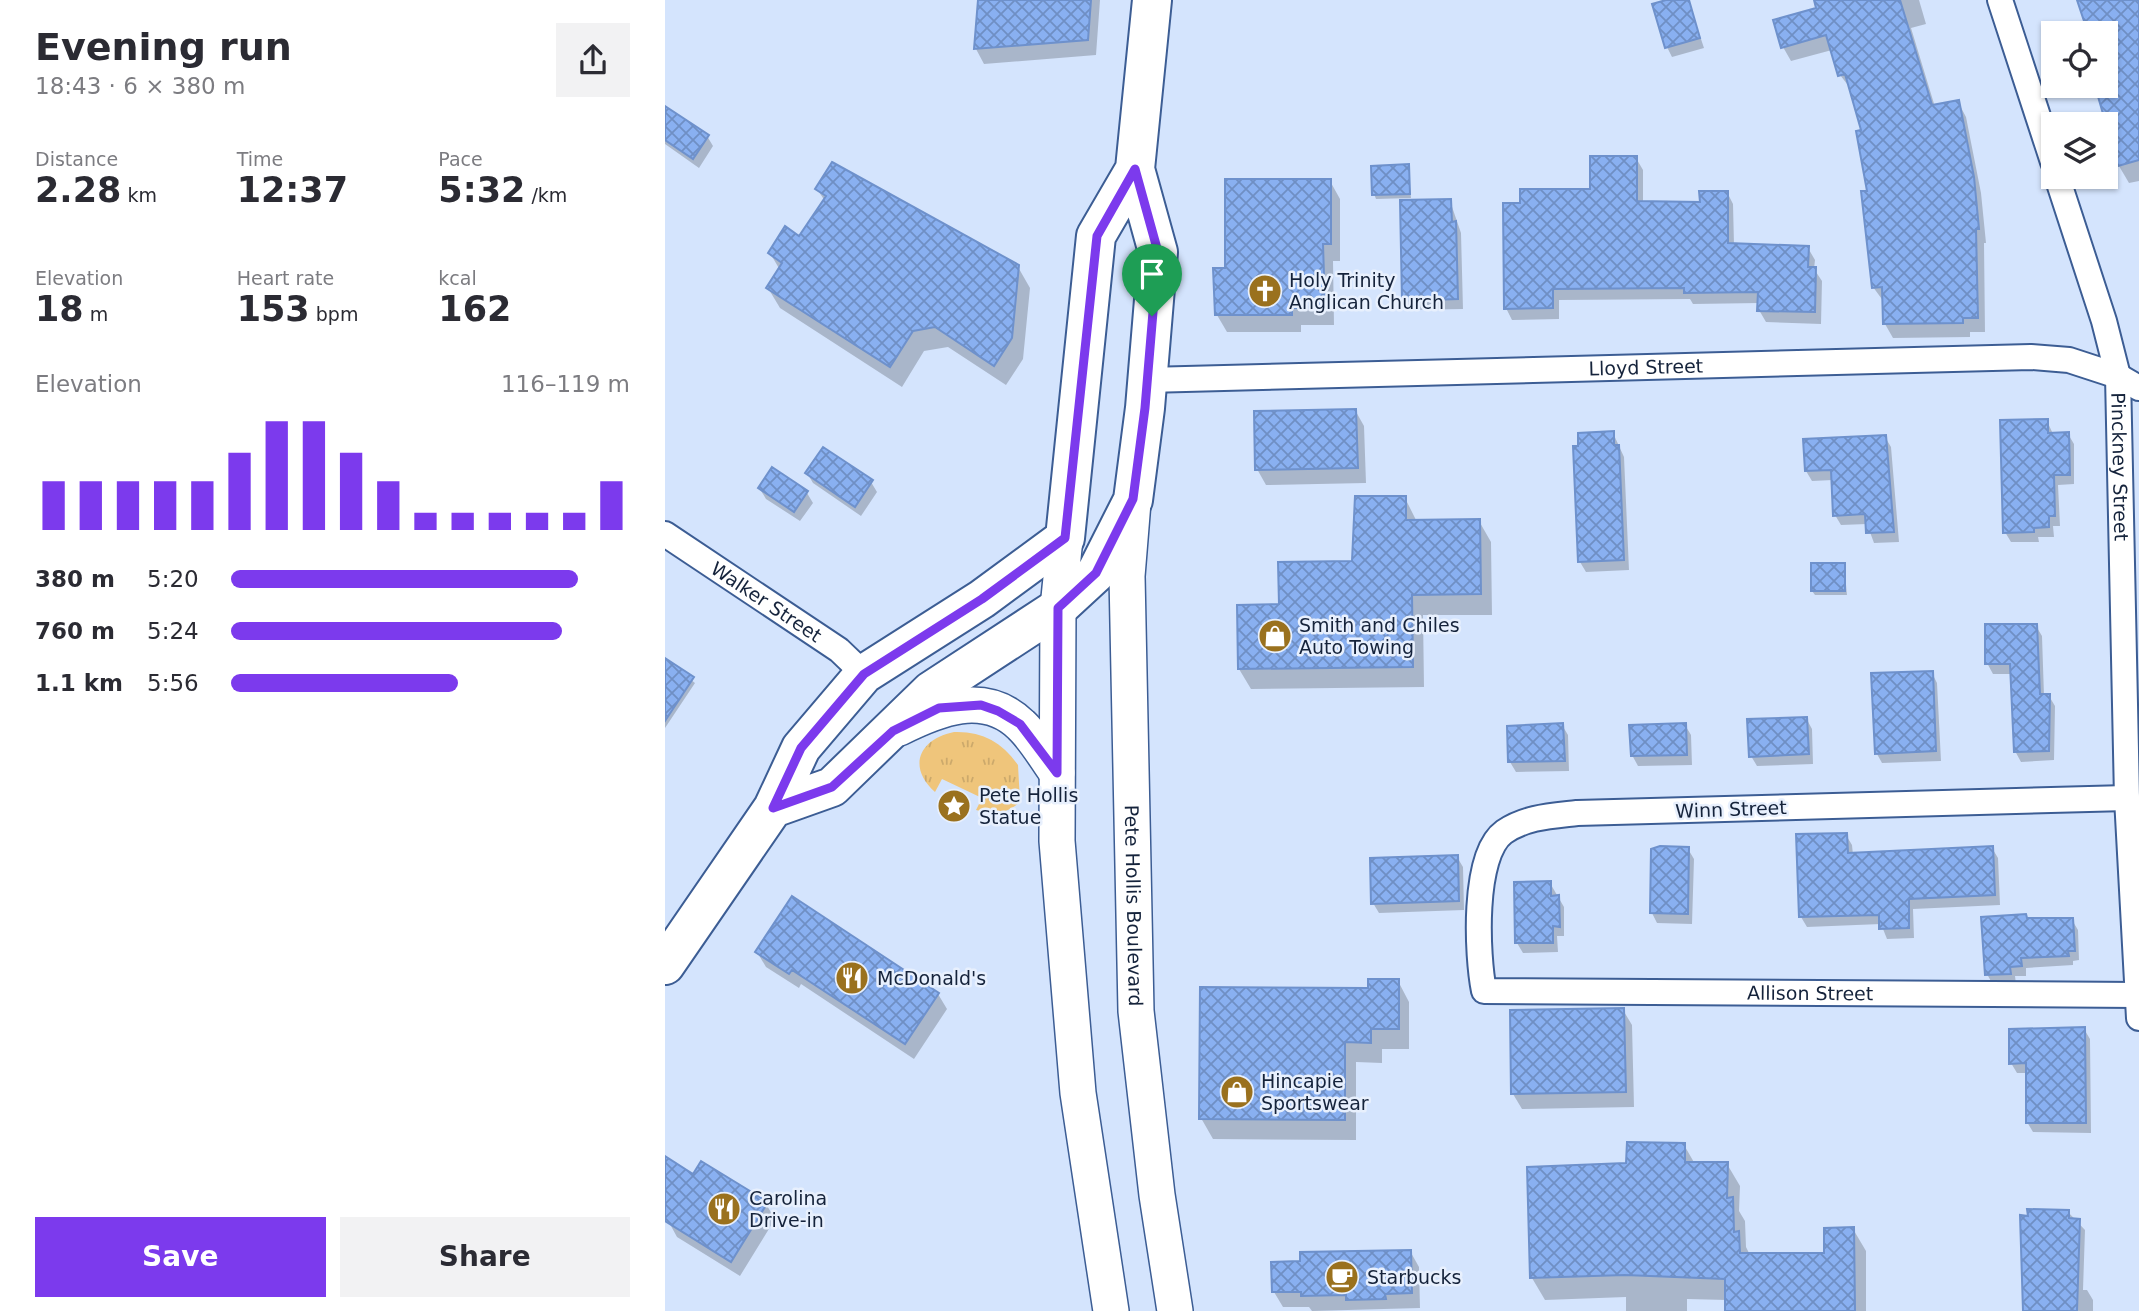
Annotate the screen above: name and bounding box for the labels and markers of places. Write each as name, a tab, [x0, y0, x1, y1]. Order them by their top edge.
pin	[1122, 244, 1182, 316]
place label: Holy Trinity Anglican Church	[1289, 269, 1444, 313]
church icon: Holy Trinity Anglican Church	[1246, 272, 1284, 310]
place label: Smith and Chiles Auto Towing	[1299, 614, 1460, 658]
shop icon: Smith and Chiles Auto Towing	[1256, 617, 1294, 655]
place label: Pete Hollis Statue	[979, 784, 1078, 828]
place icon: Pete Hollis Statue	[935, 787, 973, 825]
restaurant icon: McDonald's	[833, 959, 871, 997]
place label: McDonald's	[877, 967, 986, 989]
place label: Hincapie Sportswear	[1261, 1070, 1369, 1114]
shop icon: Hincapie Sportswear	[1218, 1073, 1256, 1111]
place label: Carolina Drive-in	[749, 1187, 827, 1231]
restaurant icon: Carolina Drive-in	[705, 1190, 743, 1228]
cafe icon: Starbucks	[1323, 1258, 1361, 1296]
place label: Starbucks	[1367, 1266, 1461, 1288]

